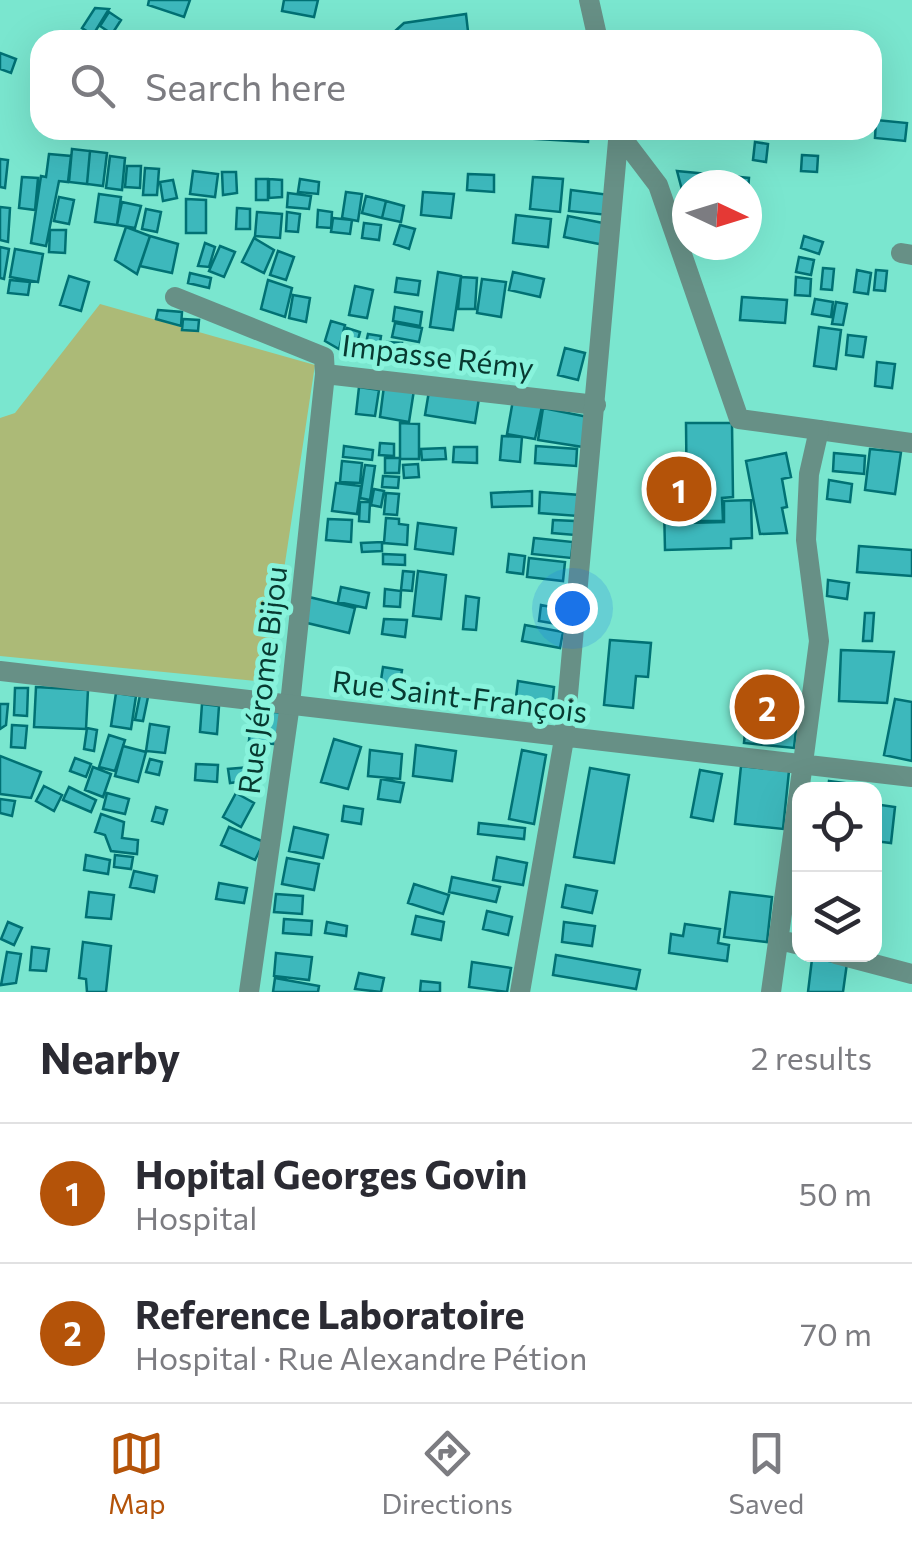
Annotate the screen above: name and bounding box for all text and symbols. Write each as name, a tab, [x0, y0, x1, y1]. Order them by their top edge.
search box	[30, 30, 882, 140]
icon: search	[65, 58, 120, 113]
text: Search here	[145, 62, 346, 109]
north arrow	[672, 170, 762, 260]
street label: Impasse Rémy	[340, 325, 536, 385]
pin: 1	[646, 452, 712, 526]
street label: Rue Jérome Bijou	[229, 564, 293, 796]
your location	[547, 583, 598, 634]
street label: Rue Saint-François	[330, 661, 590, 729]
pin: 2	[734, 670, 800, 744]
map controls	[792, 782, 882, 962]
button: locate	[792, 782, 882, 872]
button: layers	[792, 872, 882, 962]
text: Nearby	[40, 1031, 180, 1083]
text: 2 results	[751, 1037, 872, 1077]
text: Hopital Georges Govin	[135, 1150, 527, 1197]
text: 1	[65, 1173, 80, 1213]
text: 50 m	[799, 1173, 872, 1213]
text: Hospital	[135, 1197, 257, 1237]
text: Reference Laboratoire	[135, 1290, 524, 1337]
text: 2	[63, 1313, 82, 1353]
text: 70 m	[800, 1313, 872, 1353]
text: Hospital · Rue Alexandre Pétion	[135, 1337, 587, 1377]
tab: Map	[108, 1426, 166, 1520]
tab: Directions	[381, 1426, 513, 1520]
tab: Saved	[729, 1426, 804, 1520]

